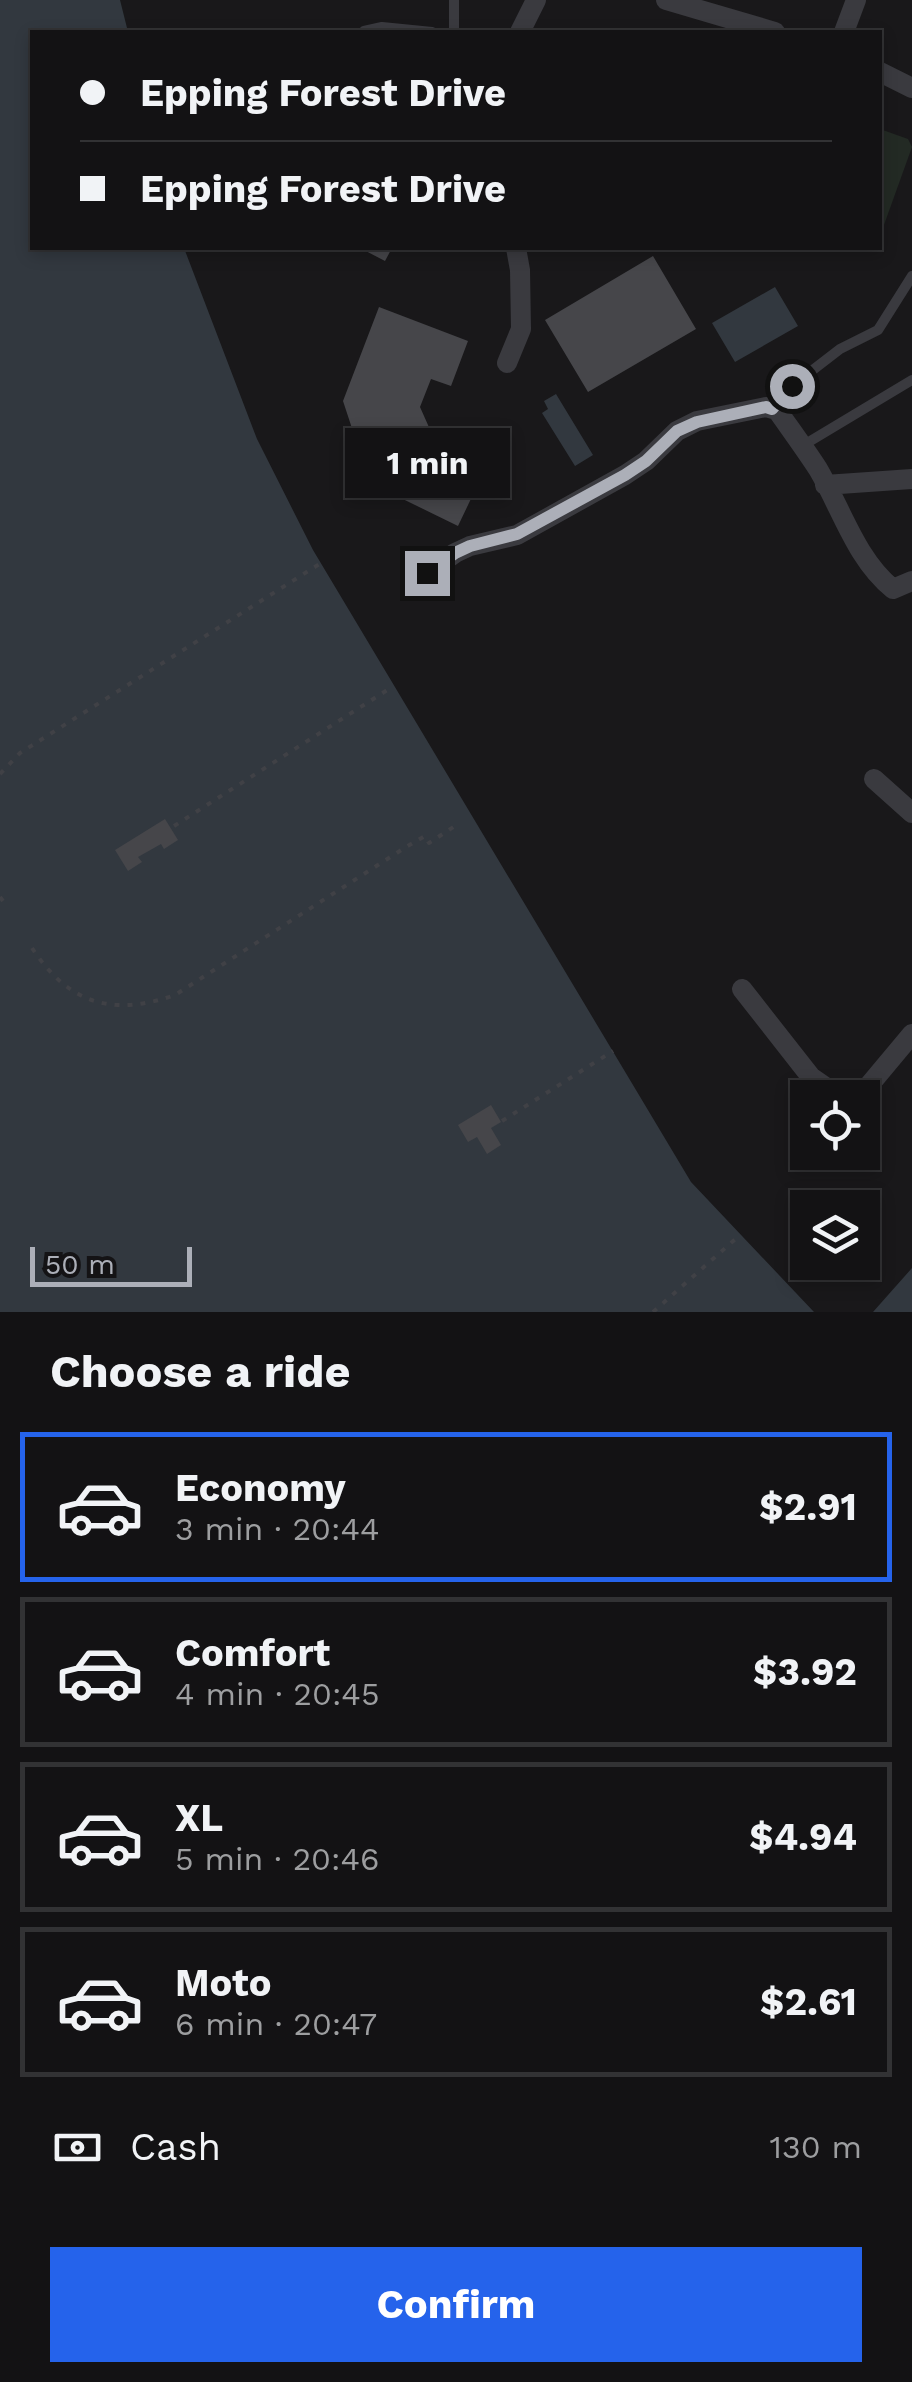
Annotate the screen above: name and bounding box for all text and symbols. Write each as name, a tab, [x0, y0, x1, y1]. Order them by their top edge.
text: Epping Forest Drive	[140, 71, 506, 115]
text: Epping Forest Drive	[140, 167, 506, 211]
route start	[770, 364, 815, 409]
callout: 1 min	[344, 428, 510, 498]
text: 1 min	[386, 444, 469, 482]
route end	[405, 551, 450, 596]
map controls	[790, 1080, 880, 1280]
button: locate	[790, 1080, 880, 1170]
button: layers	[790, 1190, 880, 1280]
scale bar	[30, 1242, 192, 1286]
text: 50 m	[45, 1248, 115, 1281]
text: Choose a ride	[50, 1345, 350, 1398]
icon: car	[55, 1462, 145, 1552]
text: Economy	[175, 1466, 346, 1510]
text: $2.91	[759, 1485, 857, 1529]
text: 3 min · 20:44	[175, 1510, 380, 1548]
icon: car	[55, 1627, 145, 1717]
text: Comfort	[175, 1631, 330, 1675]
text: $3.92	[753, 1650, 857, 1694]
text: 4 min · 20:45	[175, 1675, 380, 1713]
icon: car	[55, 1792, 145, 1882]
text: XL	[175, 1796, 223, 1840]
text: $4.94	[749, 1815, 857, 1859]
text: 5 min · 20:46	[175, 1840, 379, 1878]
icon: car	[55, 1957, 145, 2047]
text: Moto	[175, 1961, 271, 2005]
text: $2.61	[760, 1980, 857, 2024]
text: 6 min · 20:47	[175, 2005, 377, 2043]
icon: cash	[50, 2120, 105, 2175]
text: Cash	[130, 2125, 221, 2169]
text: 130 m	[770, 2128, 862, 2166]
button: Confirm	[50, 2247, 862, 2362]

